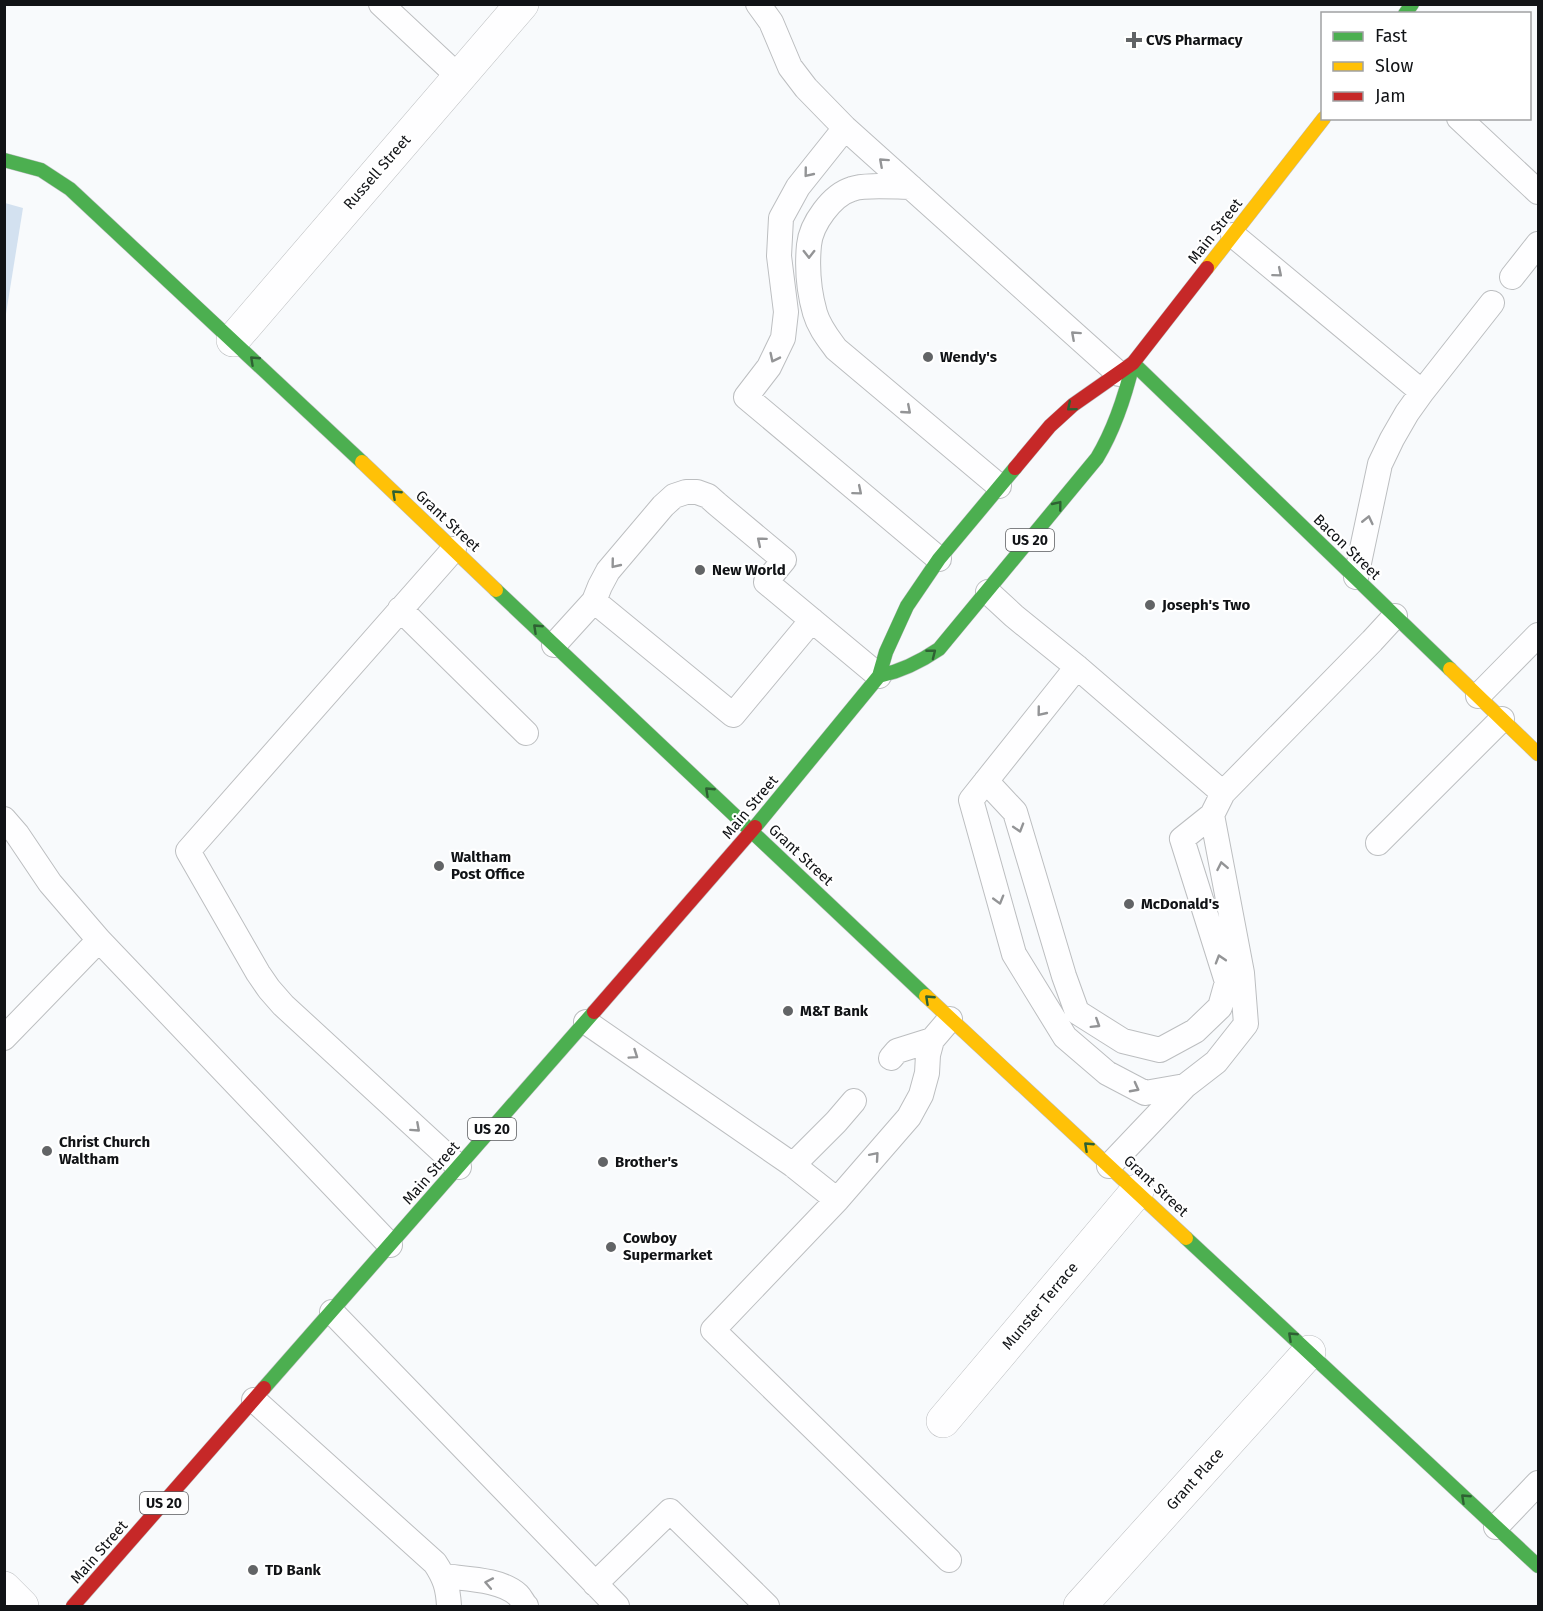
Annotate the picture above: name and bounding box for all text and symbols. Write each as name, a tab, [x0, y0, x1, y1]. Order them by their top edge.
legend	[1321, 12, 1531, 120]
text: Fast	[1375, 25, 1408, 47]
place label: CVS Pharmacy	[1146, 31, 1243, 49]
marker: CVS Pharmacy	[1127, 33, 1141, 47]
text: Slow	[1375, 55, 1414, 77]
text: Jam	[1375, 85, 1406, 107]
street label: Russell Street	[340, 130, 415, 213]
one-way arrow	[879, 158, 890, 169]
one-way arrow	[805, 167, 816, 178]
street label: Main Street	[1184, 194, 1246, 267]
one-way arrow	[803, 249, 815, 258]
one-way arrow	[1271, 265, 1282, 276]
one-way arrow	[1071, 331, 1082, 342]
place label: Wendy's	[940, 348, 997, 366]
marker: Wendy's	[921, 350, 935, 364]
one-way arrow	[769, 351, 781, 362]
one-way arrow	[250, 356, 261, 367]
one-way arrow	[1067, 400, 1078, 411]
one-way arrow	[900, 403, 911, 414]
one-way arrow	[851, 484, 862, 495]
street label: Grant Street	[412, 487, 484, 556]
one-way arrow	[392, 490, 402, 501]
one-way arrow	[1051, 501, 1062, 512]
street label: Bacon Street	[1310, 511, 1385, 584]
one-way arrow	[1361, 515, 1374, 525]
road number: US 20	[1006, 529, 1054, 551]
one-way arrow	[757, 537, 768, 548]
one-way arrow	[611, 557, 622, 568]
place label: New World	[712, 561, 786, 579]
marker: New World	[693, 563, 707, 577]
place label: Joseph's Two	[1161, 596, 1251, 614]
marker: Joseph's Two	[1143, 598, 1157, 612]
one-way arrow	[533, 625, 544, 636]
one-way arrow	[925, 650, 936, 661]
one-way arrow	[1037, 705, 1048, 716]
street label: Main Street	[718, 771, 782, 842]
one-way arrow	[706, 787, 716, 798]
street label: Grant Street	[765, 821, 837, 890]
one-way arrow	[1012, 822, 1024, 832]
place label: Waltham Post Office	[451, 848, 525, 883]
marker: Waltham Post Office	[432, 859, 446, 873]
one-way arrow	[1216, 861, 1229, 871]
one-way arrow	[992, 894, 1004, 905]
place label: McDonald's	[1141, 895, 1219, 913]
marker: McDonald's	[1122, 897, 1136, 911]
one-way arrow	[1215, 954, 1227, 965]
one-way arrow	[926, 995, 936, 1006]
place label: M&T Bank	[800, 1002, 869, 1020]
marker: M&T Bank	[781, 1004, 795, 1018]
one-way arrow	[1090, 1017, 1100, 1029]
one-way arrow	[627, 1048, 638, 1059]
one-way arrow	[1129, 1081, 1139, 1092]
road number: US 20	[468, 1118, 516, 1140]
one-way arrow	[409, 1121, 419, 1132]
place label: Christ Church Waltham	[59, 1133, 150, 1168]
street label: Main Street	[399, 1137, 464, 1208]
one-way arrow	[1084, 1142, 1095, 1153]
marker: Christ Church Waltham	[40, 1144, 54, 1158]
one-way arrow	[868, 1152, 879, 1163]
street label: Grant Street	[1120, 1152, 1192, 1221]
place label: Brother's	[615, 1153, 678, 1171]
marker: Brother's	[596, 1155, 610, 1169]
place label: Cowboy Supermarket	[623, 1229, 713, 1264]
marker: Cowboy Supermarket	[604, 1240, 618, 1254]
street label: Munster Terrace	[998, 1259, 1082, 1353]
one-way arrow	[1289, 1332, 1300, 1343]
street label: Grant Place	[1162, 1444, 1228, 1514]
road number: US 20	[140, 1492, 188, 1514]
one-way arrow	[1462, 1494, 1473, 1505]
street label: Main Street	[67, 1516, 132, 1587]
place label: TD Bank	[265, 1561, 322, 1579]
marker: TD Bank	[246, 1563, 260, 1577]
one-way arrow	[484, 1577, 494, 1590]

